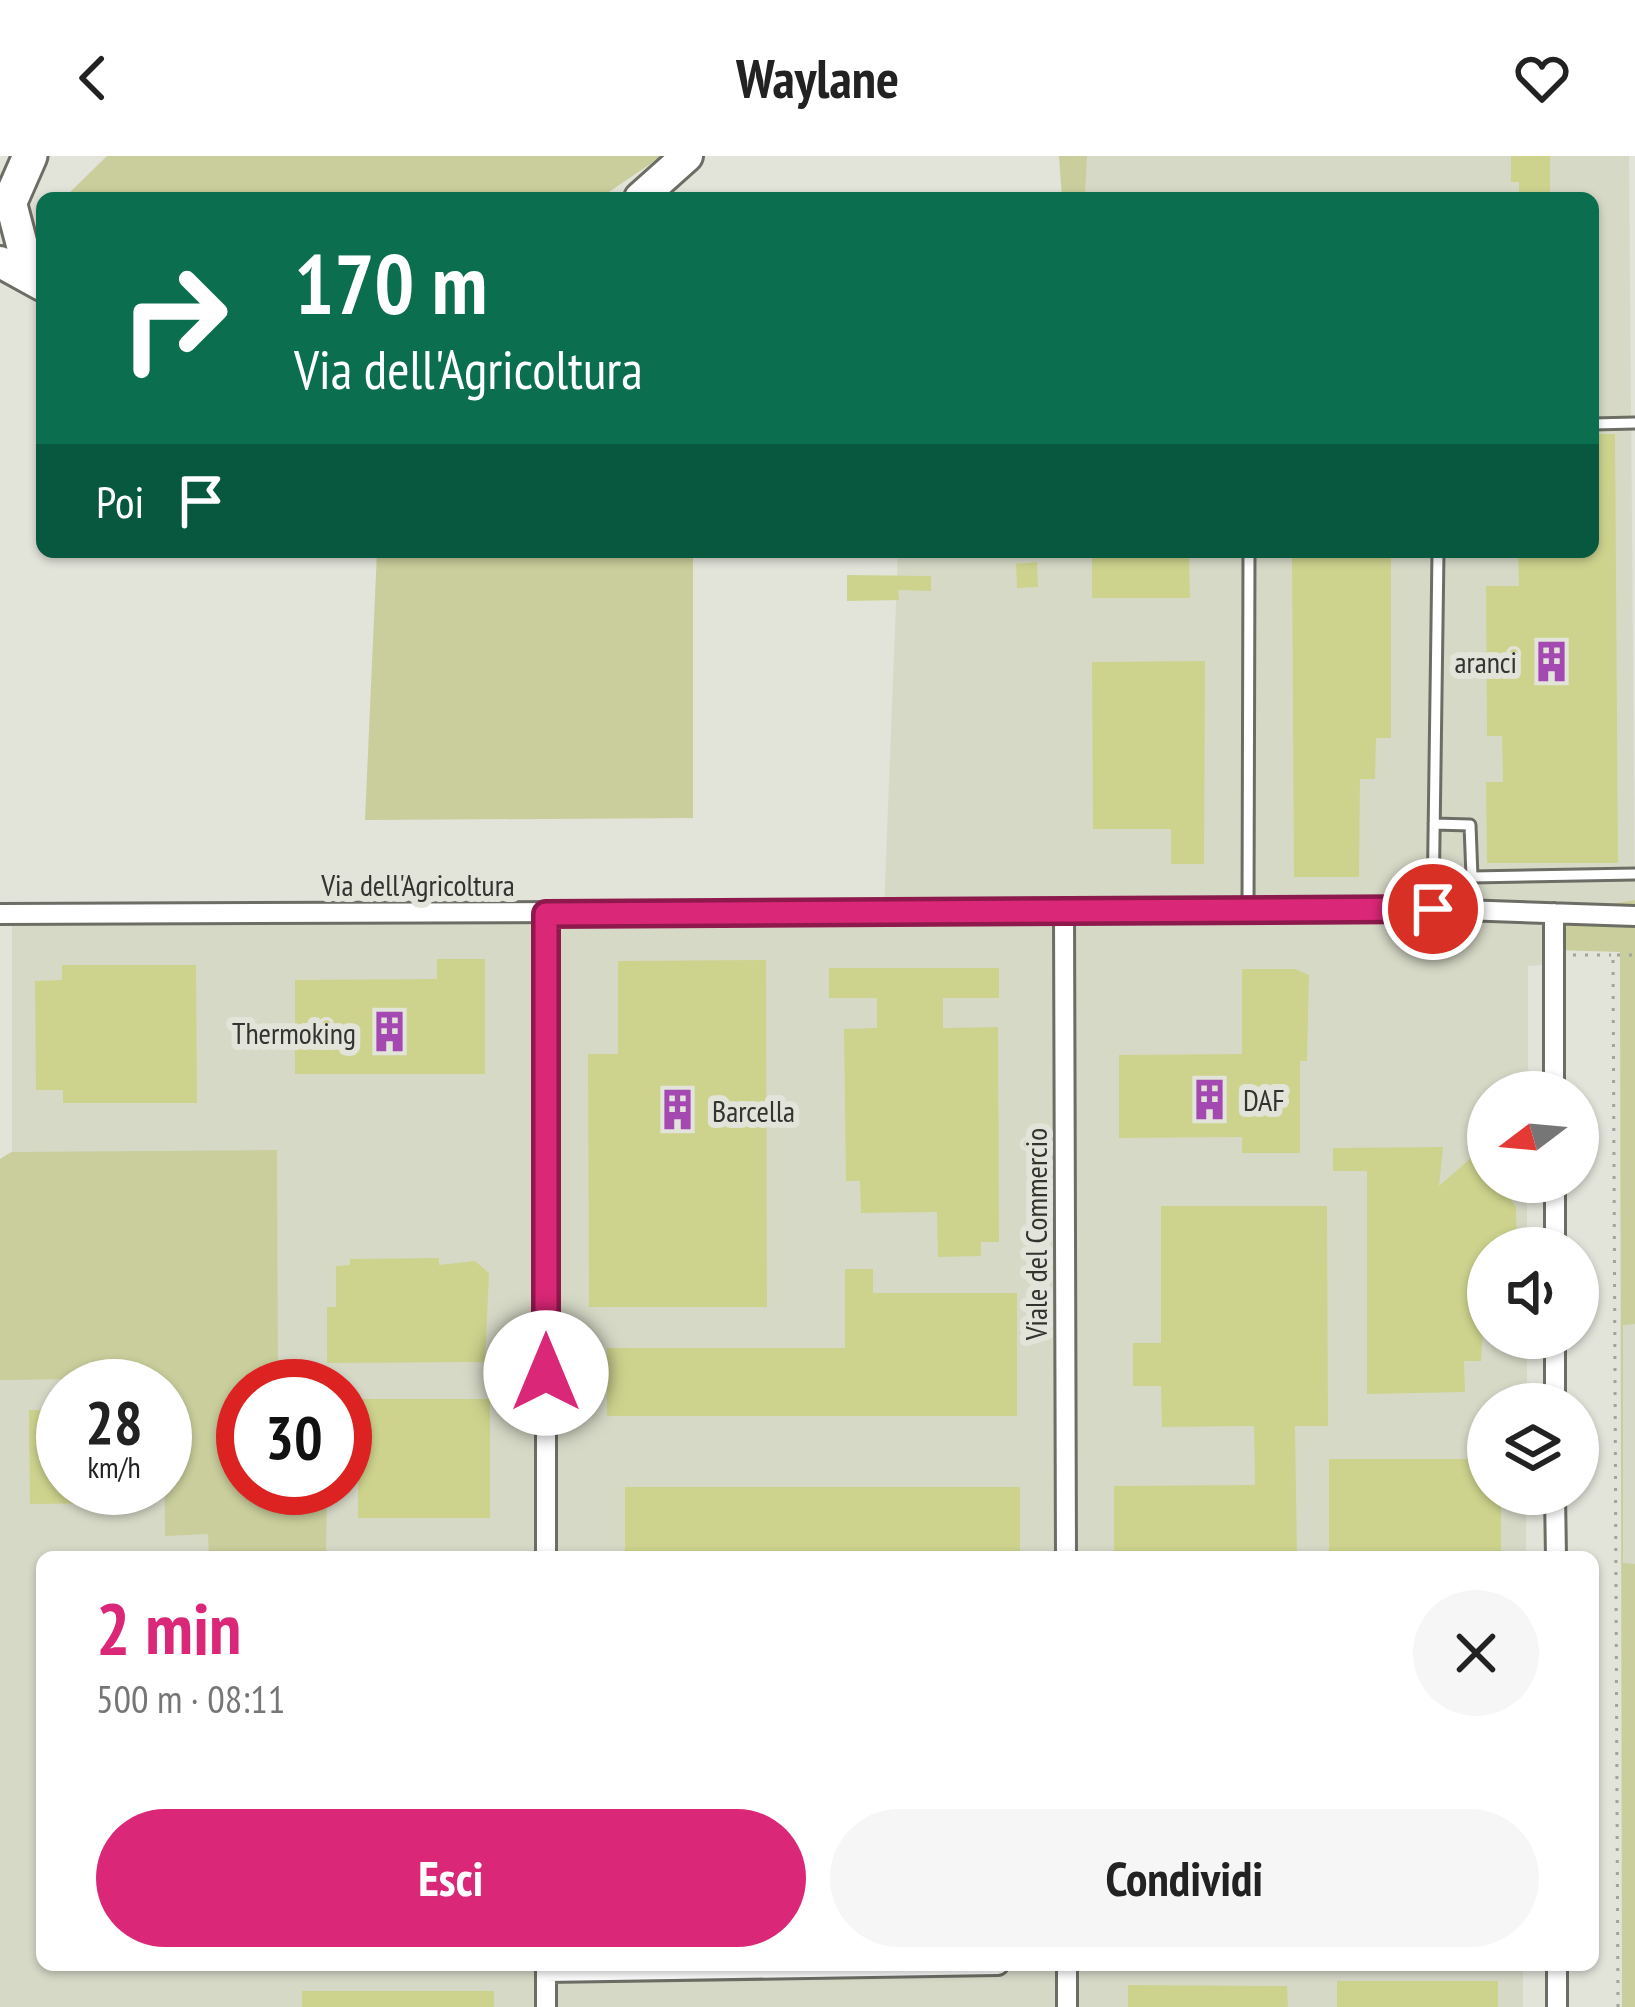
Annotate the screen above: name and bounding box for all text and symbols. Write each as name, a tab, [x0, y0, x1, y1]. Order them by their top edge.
text: Waylane	[736, 43, 899, 113]
icon: back	[60, 45, 126, 111]
icon: heart	[1509, 45, 1575, 111]
text: 170 m	[294, 228, 487, 337]
icon: right	[96, 240, 252, 396]
text: Via dell'Agricoltura	[294, 334, 643, 404]
icon: arrive	[168, 468, 234, 534]
text: Poi	[96, 472, 144, 530]
building icon: aranci	[1528, 638, 1574, 684]
place label: aranci	[1454, 642, 1517, 681]
pin	[1382, 858, 1484, 960]
street label: Via dell'Agricoltura	[320, 865, 515, 904]
icon: arrive	[1400, 876, 1466, 942]
building icon: Thermoking	[367, 1009, 413, 1055]
place label: Thermoking	[232, 1013, 356, 1052]
north arrow	[1467, 1071, 1599, 1203]
map controls	[1467, 1071, 1599, 1515]
building icon: DAF	[1186, 1076, 1232, 1122]
place label: DAF	[1243, 1080, 1285, 1119]
building icon: Barcella	[655, 1087, 701, 1133]
place label: Barcella	[712, 1091, 795, 1130]
street label: Viale del Commercio	[1016, 1128, 1055, 1341]
button: sound	[1467, 1227, 1599, 1359]
position arrow	[483, 1310, 609, 1436]
speed limit sign: 30	[216, 1359, 372, 1515]
text: 28	[85, 1383, 143, 1461]
button: layers	[1467, 1383, 1599, 1515]
text: km/h	[87, 1447, 141, 1486]
text: 2 min	[96, 1581, 241, 1674]
button: close	[1413, 1590, 1539, 1716]
text: 500 m · 08:11	[96, 1673, 285, 1724]
button: Esci	[96, 1809, 806, 1947]
button: Condividi	[830, 1809, 1539, 1947]

